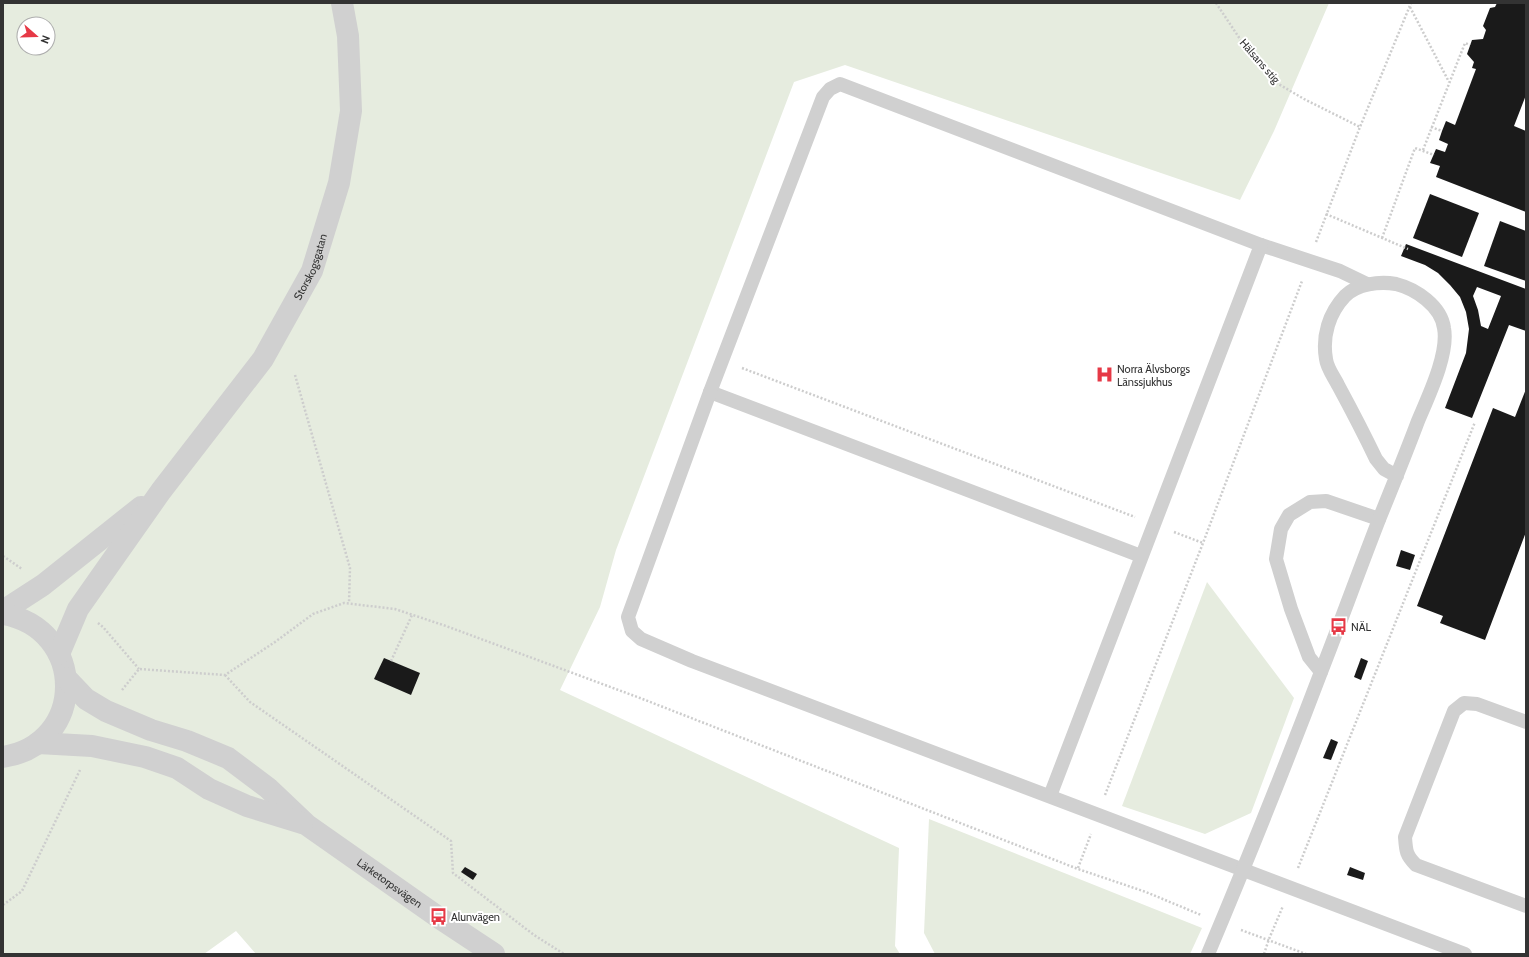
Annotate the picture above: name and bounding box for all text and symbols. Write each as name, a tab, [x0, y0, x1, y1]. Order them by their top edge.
north arrow	[16, 16, 56, 56]
text: N	[37, 33, 53, 45]
street label: Hälsans stig	[1237, 36, 1284, 87]
street label: Storskogsgatan	[290, 232, 330, 302]
place label: Norra Älvsborgs Länssjukhus	[1117, 362, 1190, 389]
hospital icon: Norra Älvsborgs Länssjukhus	[1094, 365, 1114, 385]
bus stop icon: NÄL	[1328, 617, 1348, 637]
place label: NÄL	[1351, 620, 1372, 634]
street label: Lärketorpsvägen	[354, 855, 425, 911]
bus stop icon: Alunvägen	[428, 907, 448, 927]
place label: Alunvägen	[451, 910, 500, 924]

